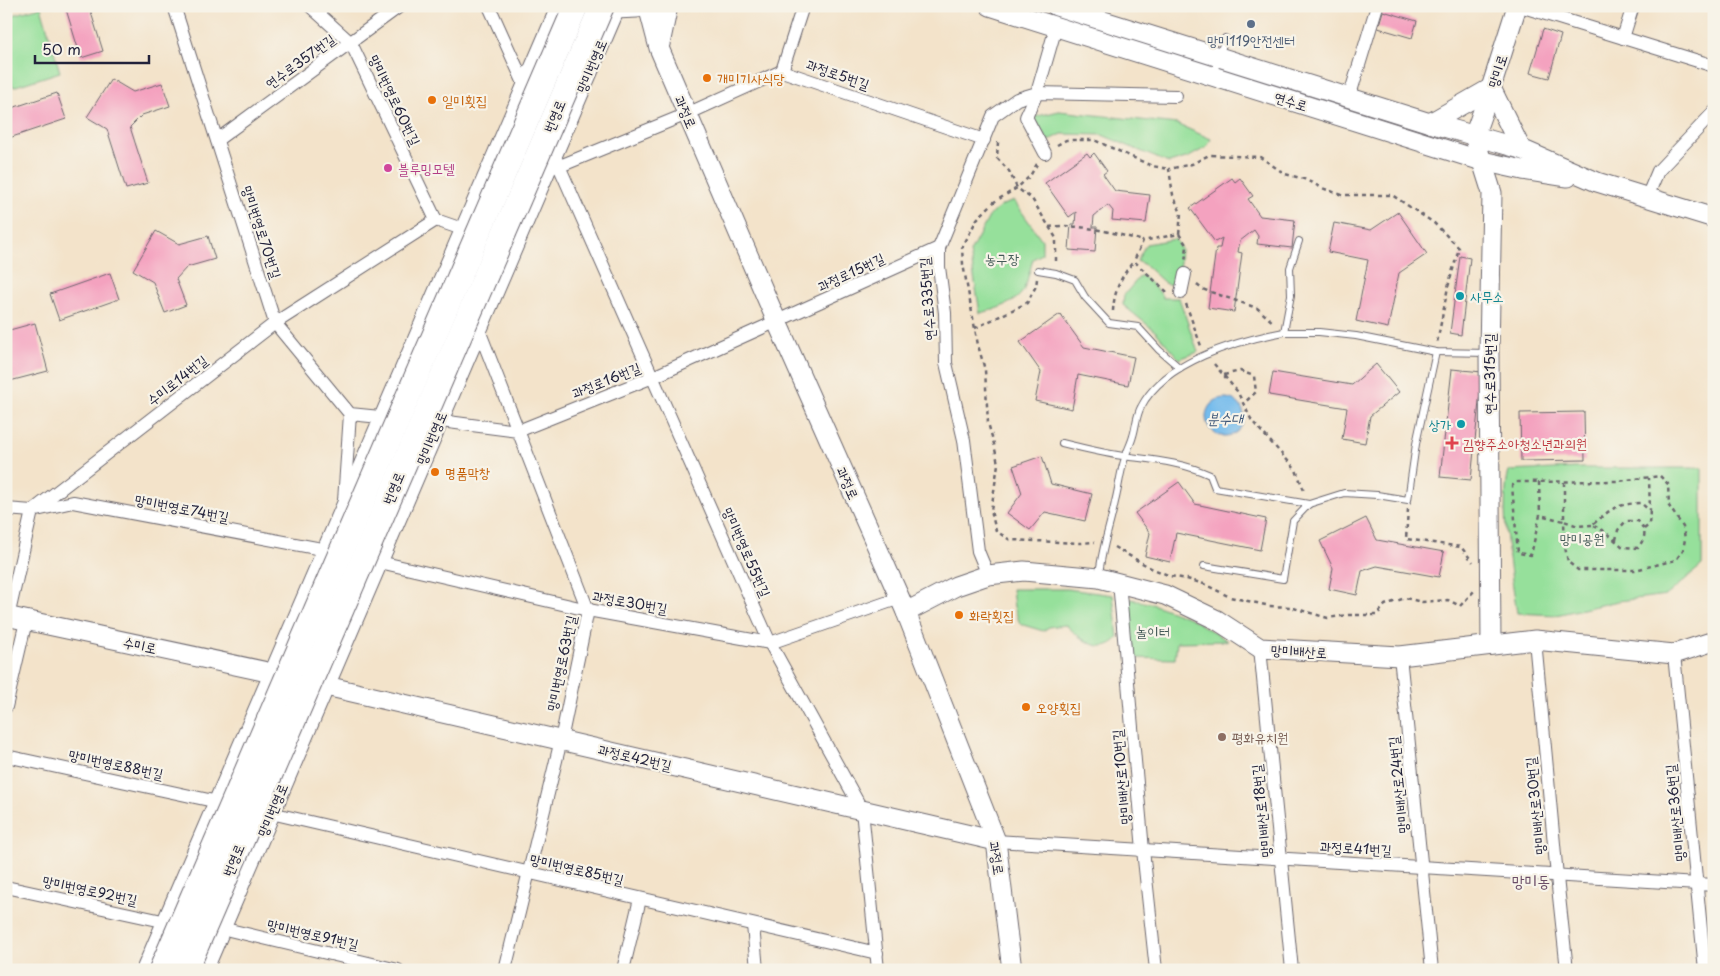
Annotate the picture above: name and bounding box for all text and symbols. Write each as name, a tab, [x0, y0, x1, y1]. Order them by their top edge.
marker: 망미119안전센터	[1245, 18, 1257, 30]
street label: 연수로357번길	[261, 28, 340, 94]
place label: 망미119안전센터	[1207, 30, 1295, 51]
scale bar	[35, 32, 149, 64]
street label: 망미번영로	[570, 36, 612, 96]
text: 50 m	[42, 37, 81, 60]
street label: 망미번영로60번길	[364, 51, 426, 150]
street label: 망미로	[1482, 52, 1512, 90]
street label: 과정로5번길	[804, 53, 873, 95]
place label: 개미기사식당	[717, 68, 785, 89]
marker: 개미기사식당	[701, 72, 713, 84]
street label: 연수로	[1272, 86, 1310, 116]
place label: 일미횟집	[442, 90, 487, 111]
street label: 과정로	[670, 92, 702, 132]
marker: 일미횟집	[426, 94, 438, 106]
street label: 번영로	[538, 96, 570, 136]
place label: 블루밍모텔	[398, 158, 455, 179]
marker: 블루밍모텔	[382, 162, 394, 174]
street label: 망미번영로70번길	[237, 183, 287, 282]
street label: 과정로15번길	[814, 247, 889, 297]
park label: 농구장	[985, 248, 1020, 269]
street label: 연수로335번길	[914, 256, 940, 341]
place label: 사무소	[1470, 286, 1504, 307]
marker: 사무소	[1454, 290, 1466, 302]
street label: 연수로315번길	[1479, 333, 1500, 414]
street label: 수미로14번길	[142, 349, 212, 410]
street label: 과정로16번길	[568, 356, 644, 403]
water label: 분수대	[1207, 406, 1245, 429]
street label: 망미번영로	[410, 408, 452, 468]
place label: 상가	[1428, 414, 1452, 435]
marker: 상가	[1455, 418, 1467, 430]
place label: 김향주소아청소년과의원	[1463, 433, 1587, 454]
marker: 김향주소아청소년과의원	[1445, 436, 1459, 450]
place label: 명품막창	[445, 462, 491, 483]
street label: 과정로	[832, 463, 864, 503]
marker: 명품막창	[429, 466, 441, 478]
street label: 번영로	[377, 468, 409, 508]
street label: 망미번영로74번길	[133, 489, 232, 528]
street label: 망미번영로55번길	[718, 504, 777, 601]
park label: 망미공원	[1559, 528, 1605, 549]
street label: 과정로30번길	[591, 585, 670, 619]
place label: 화락횟집	[969, 605, 1014, 626]
marker: 화락횟집	[953, 609, 965, 621]
street label: 망미번영로63번길	[541, 612, 582, 713]
park label: 놀이터	[1136, 621, 1170, 642]
street label: 수미로	[121, 631, 159, 659]
street label: 망미배산로	[1270, 639, 1328, 663]
place label: 오양횟집	[1036, 697, 1081, 718]
marker: 오양횟집	[1020, 701, 1032, 713]
place label: 평화유치원	[1232, 727, 1288, 748]
street label: 망미배산로10번길	[1106, 728, 1136, 825]
marker: 평화유치원	[1216, 731, 1228, 743]
street label: 망미배산로24번길	[1382, 735, 1414, 835]
street label: 과정로42번길	[596, 738, 675, 776]
street label: 망미번영로88번길	[67, 744, 166, 784]
street label: 망미배산로30번길	[1519, 755, 1551, 856]
street label: 망미배산로18번길	[1246, 762, 1276, 859]
street label: 망미배산로36번길	[1659, 762, 1691, 863]
street label: 망미번영로	[251, 780, 293, 840]
street label: 과정로41번길	[1320, 836, 1393, 860]
street label: 번영로	[217, 840, 249, 880]
street label: 과정로	[984, 840, 1010, 876]
street label: 망미번영로85번길	[528, 848, 627, 890]
district label: 망미동	[1512, 868, 1550, 892]
street label: 망미번영로92번길	[41, 870, 140, 910]
street label: 망미번영로91번길	[265, 913, 362, 955]

